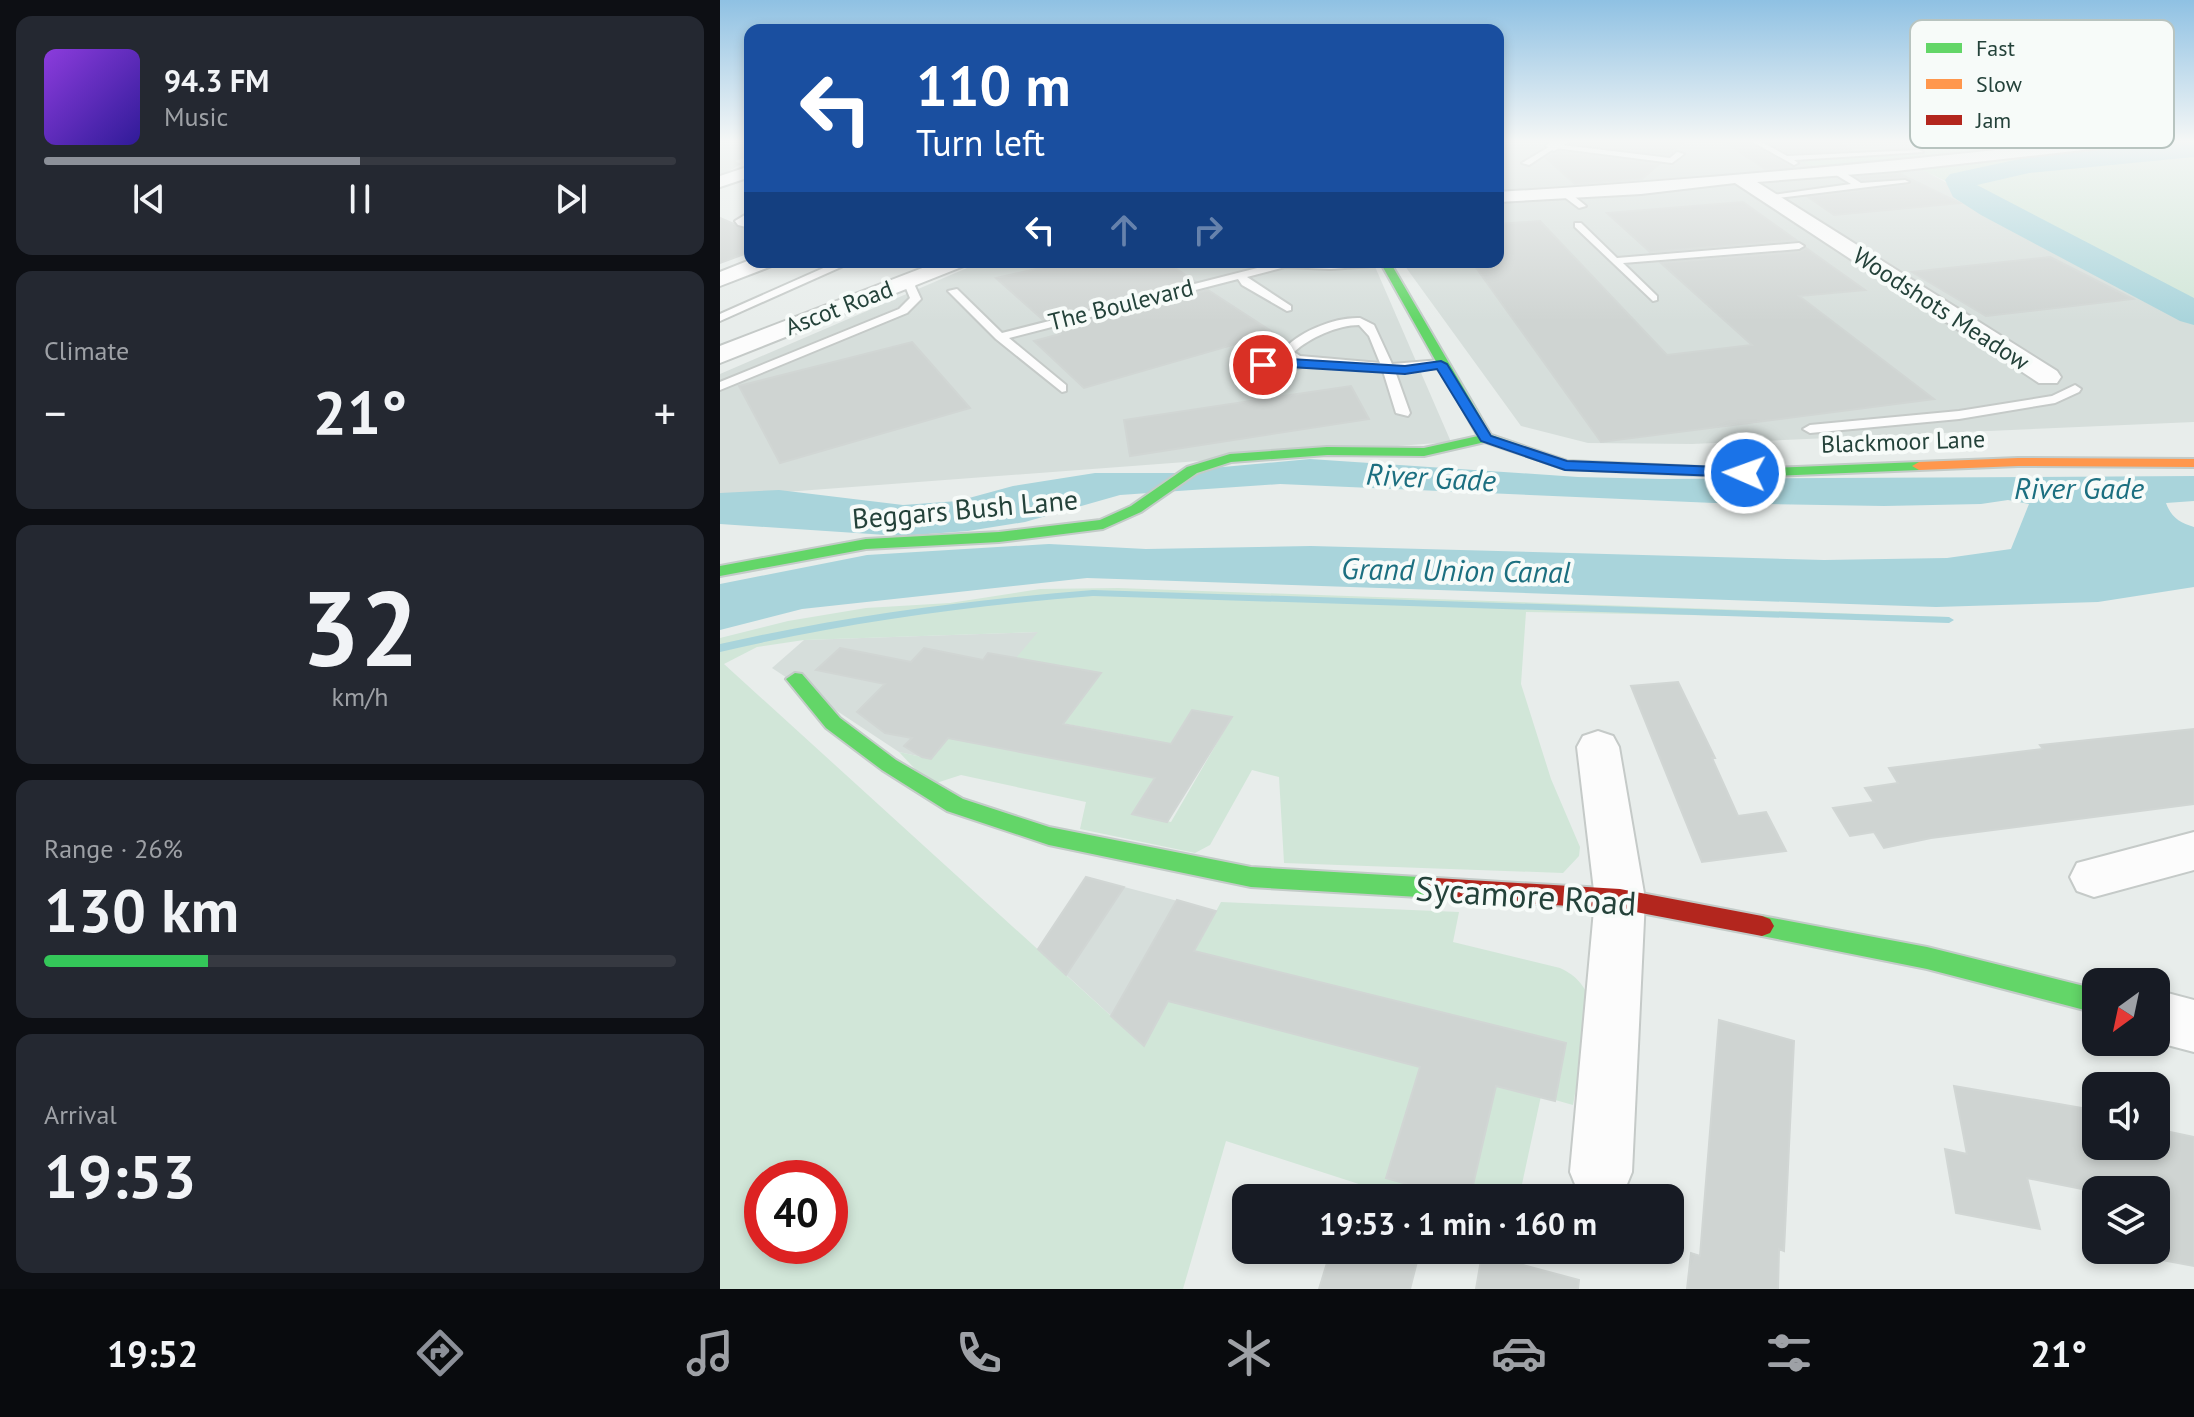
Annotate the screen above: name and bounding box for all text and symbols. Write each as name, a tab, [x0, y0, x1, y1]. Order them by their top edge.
legend	[1910, 20, 2174, 148]
text: Fast	[1976, 34, 2016, 62]
text: 110 m	[916, 49, 1071, 121]
icon: left	[784, 56, 888, 160]
text: 94.3 FM	[164, 61, 269, 100]
text: Slow	[1976, 70, 2022, 98]
text: Music	[164, 100, 228, 133]
text: Jam	[1975, 106, 2011, 134]
text: Turn left	[916, 119, 1045, 166]
icon: previous	[127, 177, 171, 221]
icon: pause	[338, 177, 382, 221]
icon: next	[549, 177, 593, 221]
icon: left	[1018, 208, 1062, 252]
icon: ahead	[1102, 208, 1146, 252]
icon: right	[1186, 208, 1230, 252]
street label: Woodshots Meadow	[1847, 240, 2036, 377]
street label: The Boulevard	[1045, 272, 1196, 337]
street label: Ascot Road	[781, 273, 897, 342]
pin	[1229, 331, 1297, 399]
text: Climate	[44, 334, 129, 367]
icon: arrive	[1241, 343, 1285, 387]
text: 21°	[313, 373, 407, 451]
text: −	[44, 384, 66, 441]
text: +	[654, 384, 676, 441]
street label: Blackmoor Lane	[1820, 423, 1986, 460]
position arrow	[1703, 431, 1787, 515]
water label: River Gade	[1365, 454, 1497, 499]
water label: River Gade	[2014, 468, 2144, 507]
street label: Beggars Bush Lane	[851, 480, 1079, 537]
water label: Grand Union Canal	[1341, 548, 1571, 591]
text: 32	[301, 560, 419, 695]
text: km/h	[332, 680, 389, 713]
text: Range · 26%	[44, 832, 183, 865]
street label: Sycamore Road	[1414, 865, 1638, 925]
text: 130 km	[44, 871, 239, 949]
north arrow	[2082, 968, 2170, 1056]
map controls	[2082, 968, 2170, 1264]
button: sound	[2082, 1072, 2170, 1160]
text: Arrival	[44, 1098, 117, 1131]
text: 19:53	[44, 1137, 196, 1215]
speed limit sign: 40	[744, 1160, 848, 1264]
button: layers	[2082, 1176, 2170, 1264]
text: 19:53 · 1 min · 160 m	[1319, 1204, 1597, 1243]
icon: directions	[412, 1325, 468, 1381]
icon: music	[682, 1325, 738, 1381]
icon: phone	[951, 1325, 1007, 1381]
icon: climate	[1221, 1325, 1277, 1381]
icon: car	[1491, 1325, 1547, 1381]
icon: filters	[1761, 1325, 1817, 1381]
text: 19:52	[107, 1330, 198, 1377]
text: 21°	[2030, 1330, 2087, 1377]

